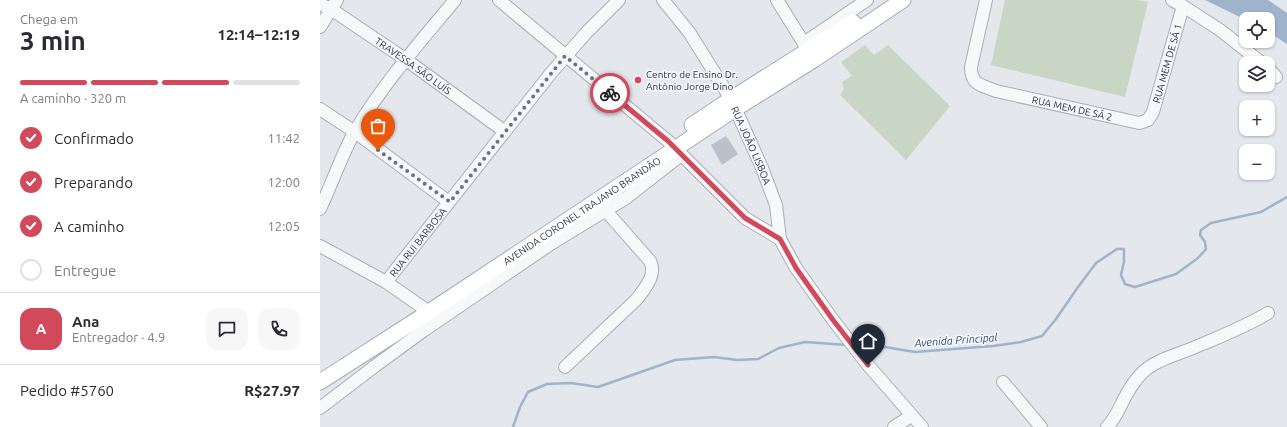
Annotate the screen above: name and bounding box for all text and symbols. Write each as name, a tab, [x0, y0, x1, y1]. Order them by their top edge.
text: Chega em	[20, 12, 78, 26]
map controls	[1239, 12, 1275, 180]
button: locate	[1239, 12, 1275, 48]
street label: RUA MEM DE SÁ 1	[1151, 23, 1184, 104]
text: 3 min	[20, 26, 86, 55]
text: 12:14–12:19	[217, 26, 300, 43]
street label: TRAVESSA SÃO LUÍS	[373, 35, 453, 97]
button: layers	[1239, 56, 1275, 92]
place label: Centro de Ensino Dr. Antônio Jorge Dino	[646, 69, 738, 92]
courier	[590, 73, 630, 113]
marker: Centro de Ensino Dr. Antônio Jorge Dino	[633, 75, 643, 85]
icon: bike	[599, 82, 621, 104]
text: A caminho · 320 m	[20, 91, 126, 105]
street label: RUA MEM DE SÁ 2	[1031, 94, 1113, 123]
button: +	[1239, 100, 1275, 136]
street label: RUA JOÃO LISBOA	[729, 105, 773, 187]
pin	[361, 109, 395, 150]
icon: bag	[367, 115, 389, 137]
icon: check	[20, 127, 42, 149]
text: Confirmado	[54, 130, 134, 147]
text: 11:42	[267, 131, 300, 145]
button: −	[1239, 144, 1275, 180]
street label: AVENIDA CORONEL TRAJANO BRANDÃO	[501, 155, 663, 267]
icon: check	[20, 171, 42, 193]
text: Preparando	[54, 174, 133, 191]
text: 12:00	[267, 175, 300, 189]
street label: RUA RUI BARBOSA	[387, 205, 449, 279]
icon: check	[20, 215, 42, 237]
text: A caminho	[54, 218, 124, 235]
text: 12:05	[267, 219, 300, 233]
text: Entregue	[54, 262, 116, 279]
button: chat	[206, 308, 248, 350]
button: phone	[258, 308, 300, 350]
text: Ana	[72, 313, 99, 330]
text: A	[36, 320, 46, 337]
pin	[851, 324, 885, 365]
text: Entregador · 4.9	[72, 330, 165, 344]
icon: home	[857, 330, 879, 352]
water label: Avenida Principal	[913, 331, 998, 349]
text: Pedido #5760	[20, 382, 114, 399]
text: R$27.97	[244, 382, 300, 399]

